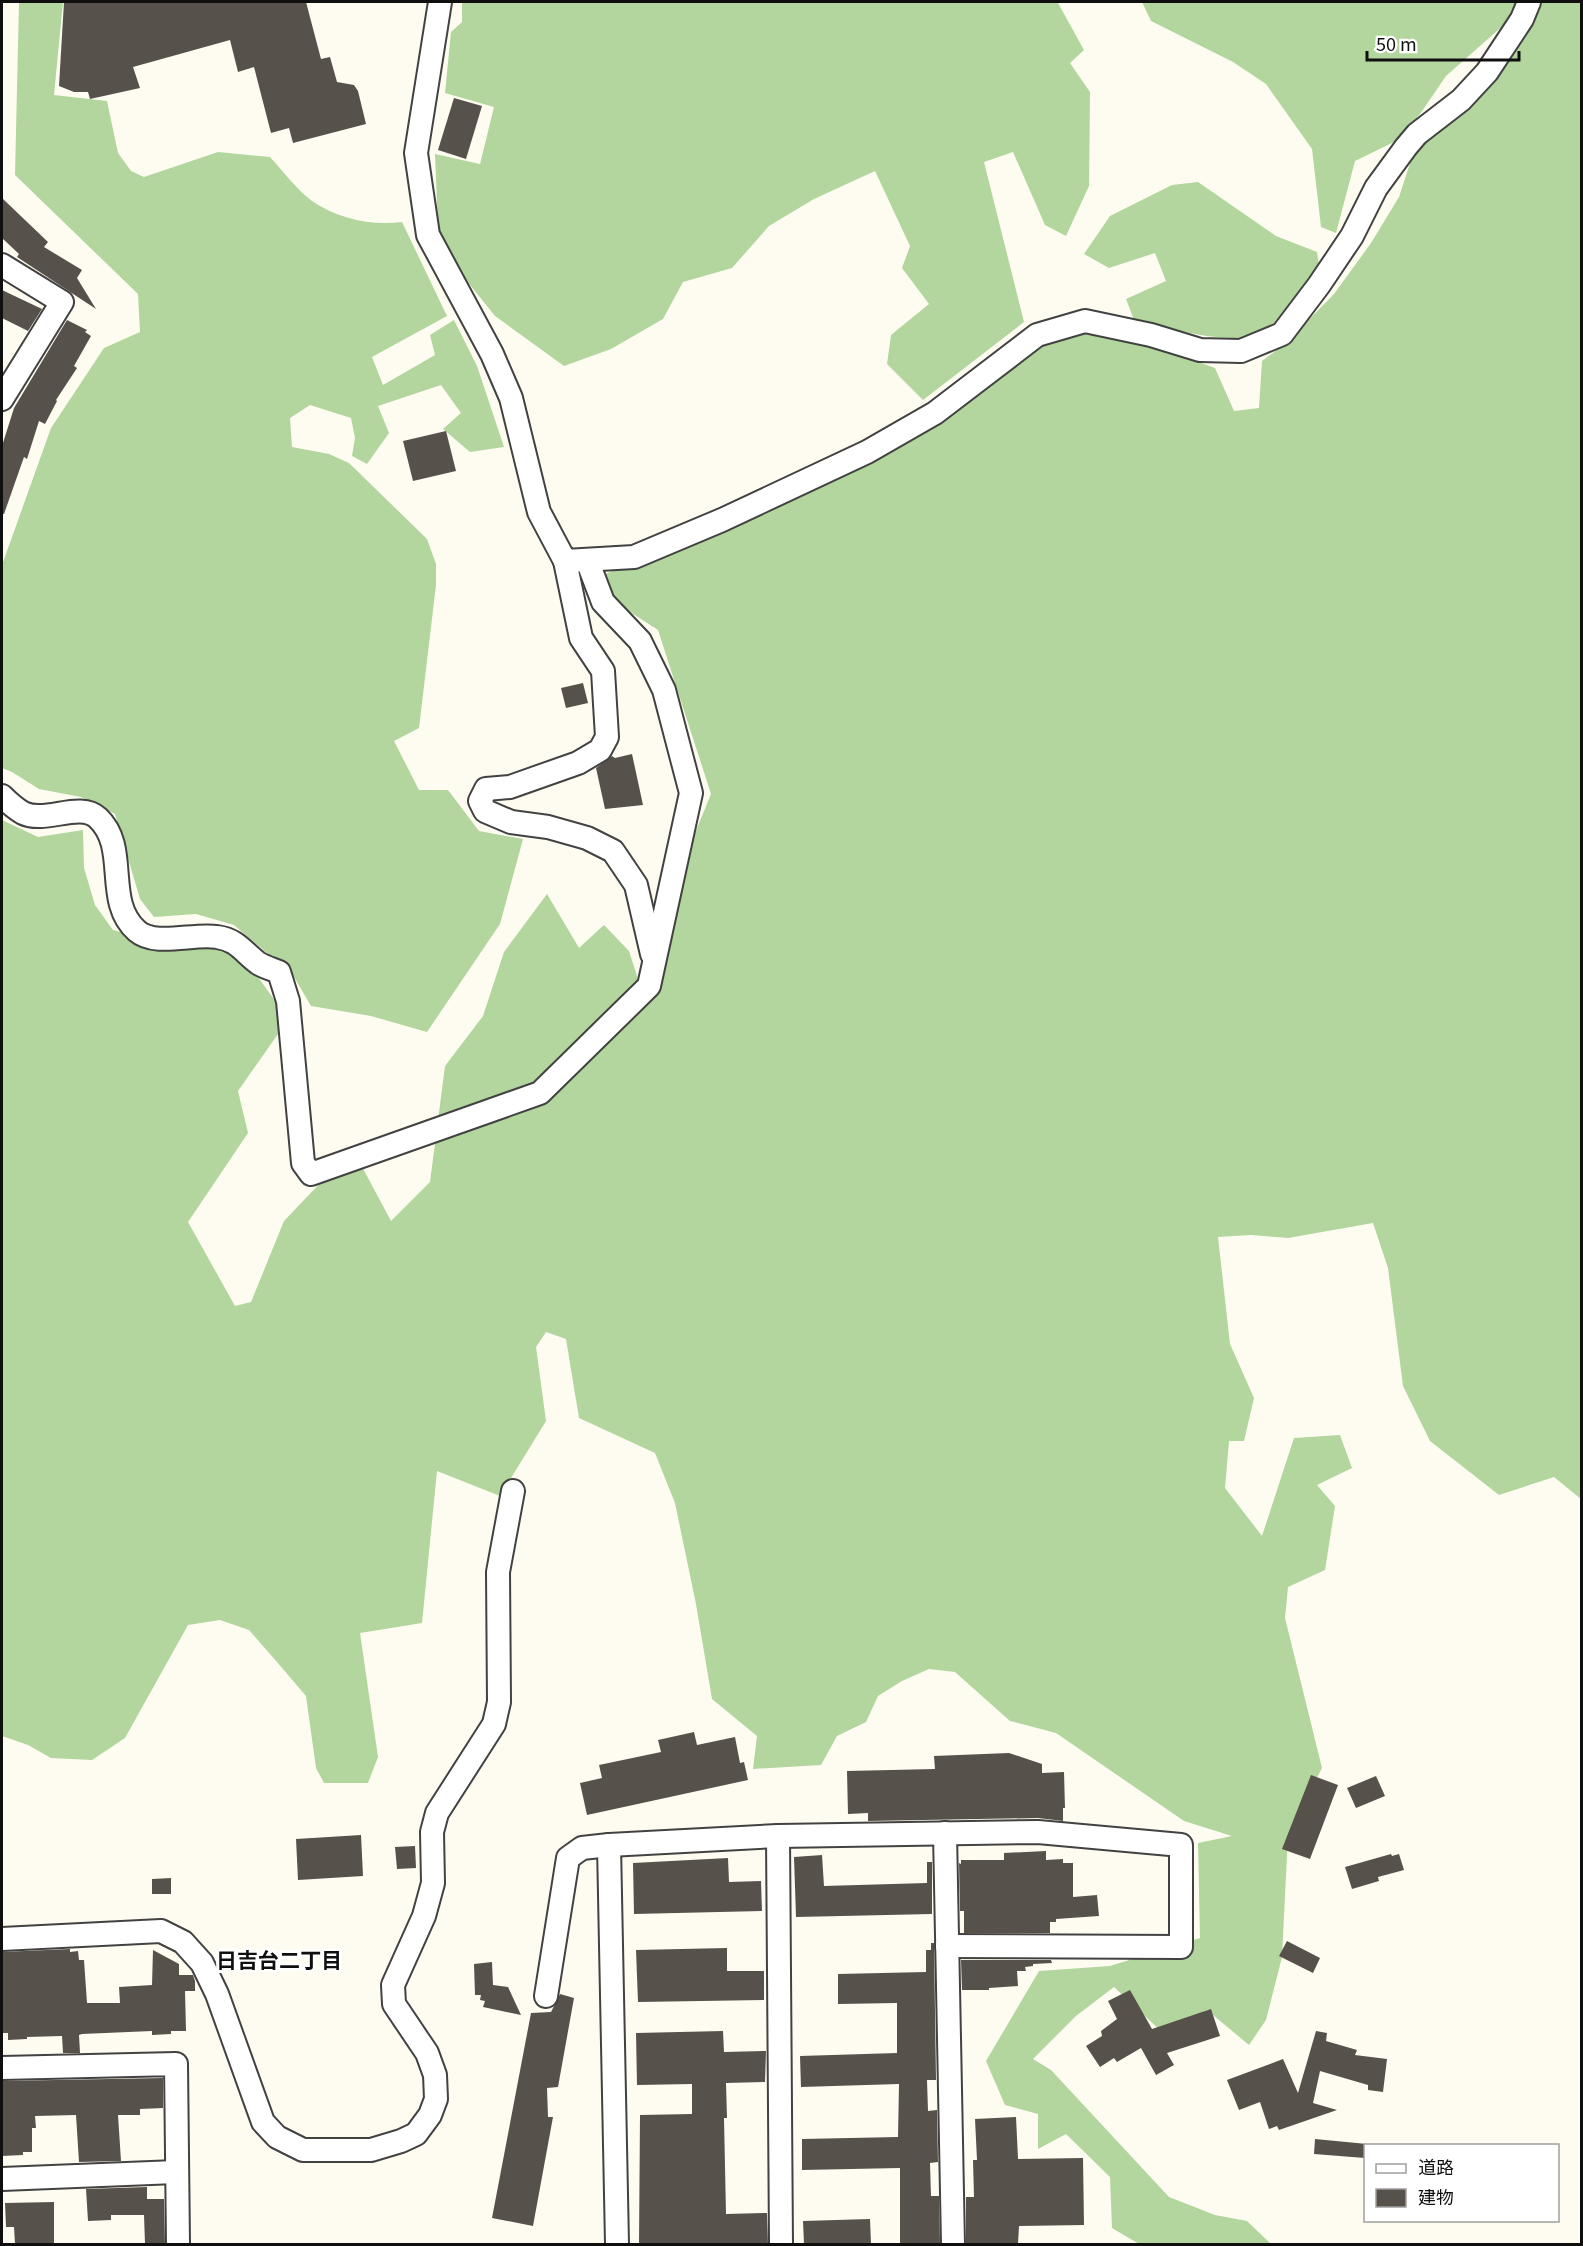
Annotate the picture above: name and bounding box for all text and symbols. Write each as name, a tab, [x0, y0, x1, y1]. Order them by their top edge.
scale bar	[1367, 24, 1518, 62]
text: 50 m	[1376, 30, 1417, 56]
district label: 日吉台二丁目	[216, 1944, 342, 1974]
legend	[1364, 2144, 1559, 2222]
text: 道路	[1418, 2153, 1454, 2179]
text: 建物	[1418, 2183, 1454, 2209]

